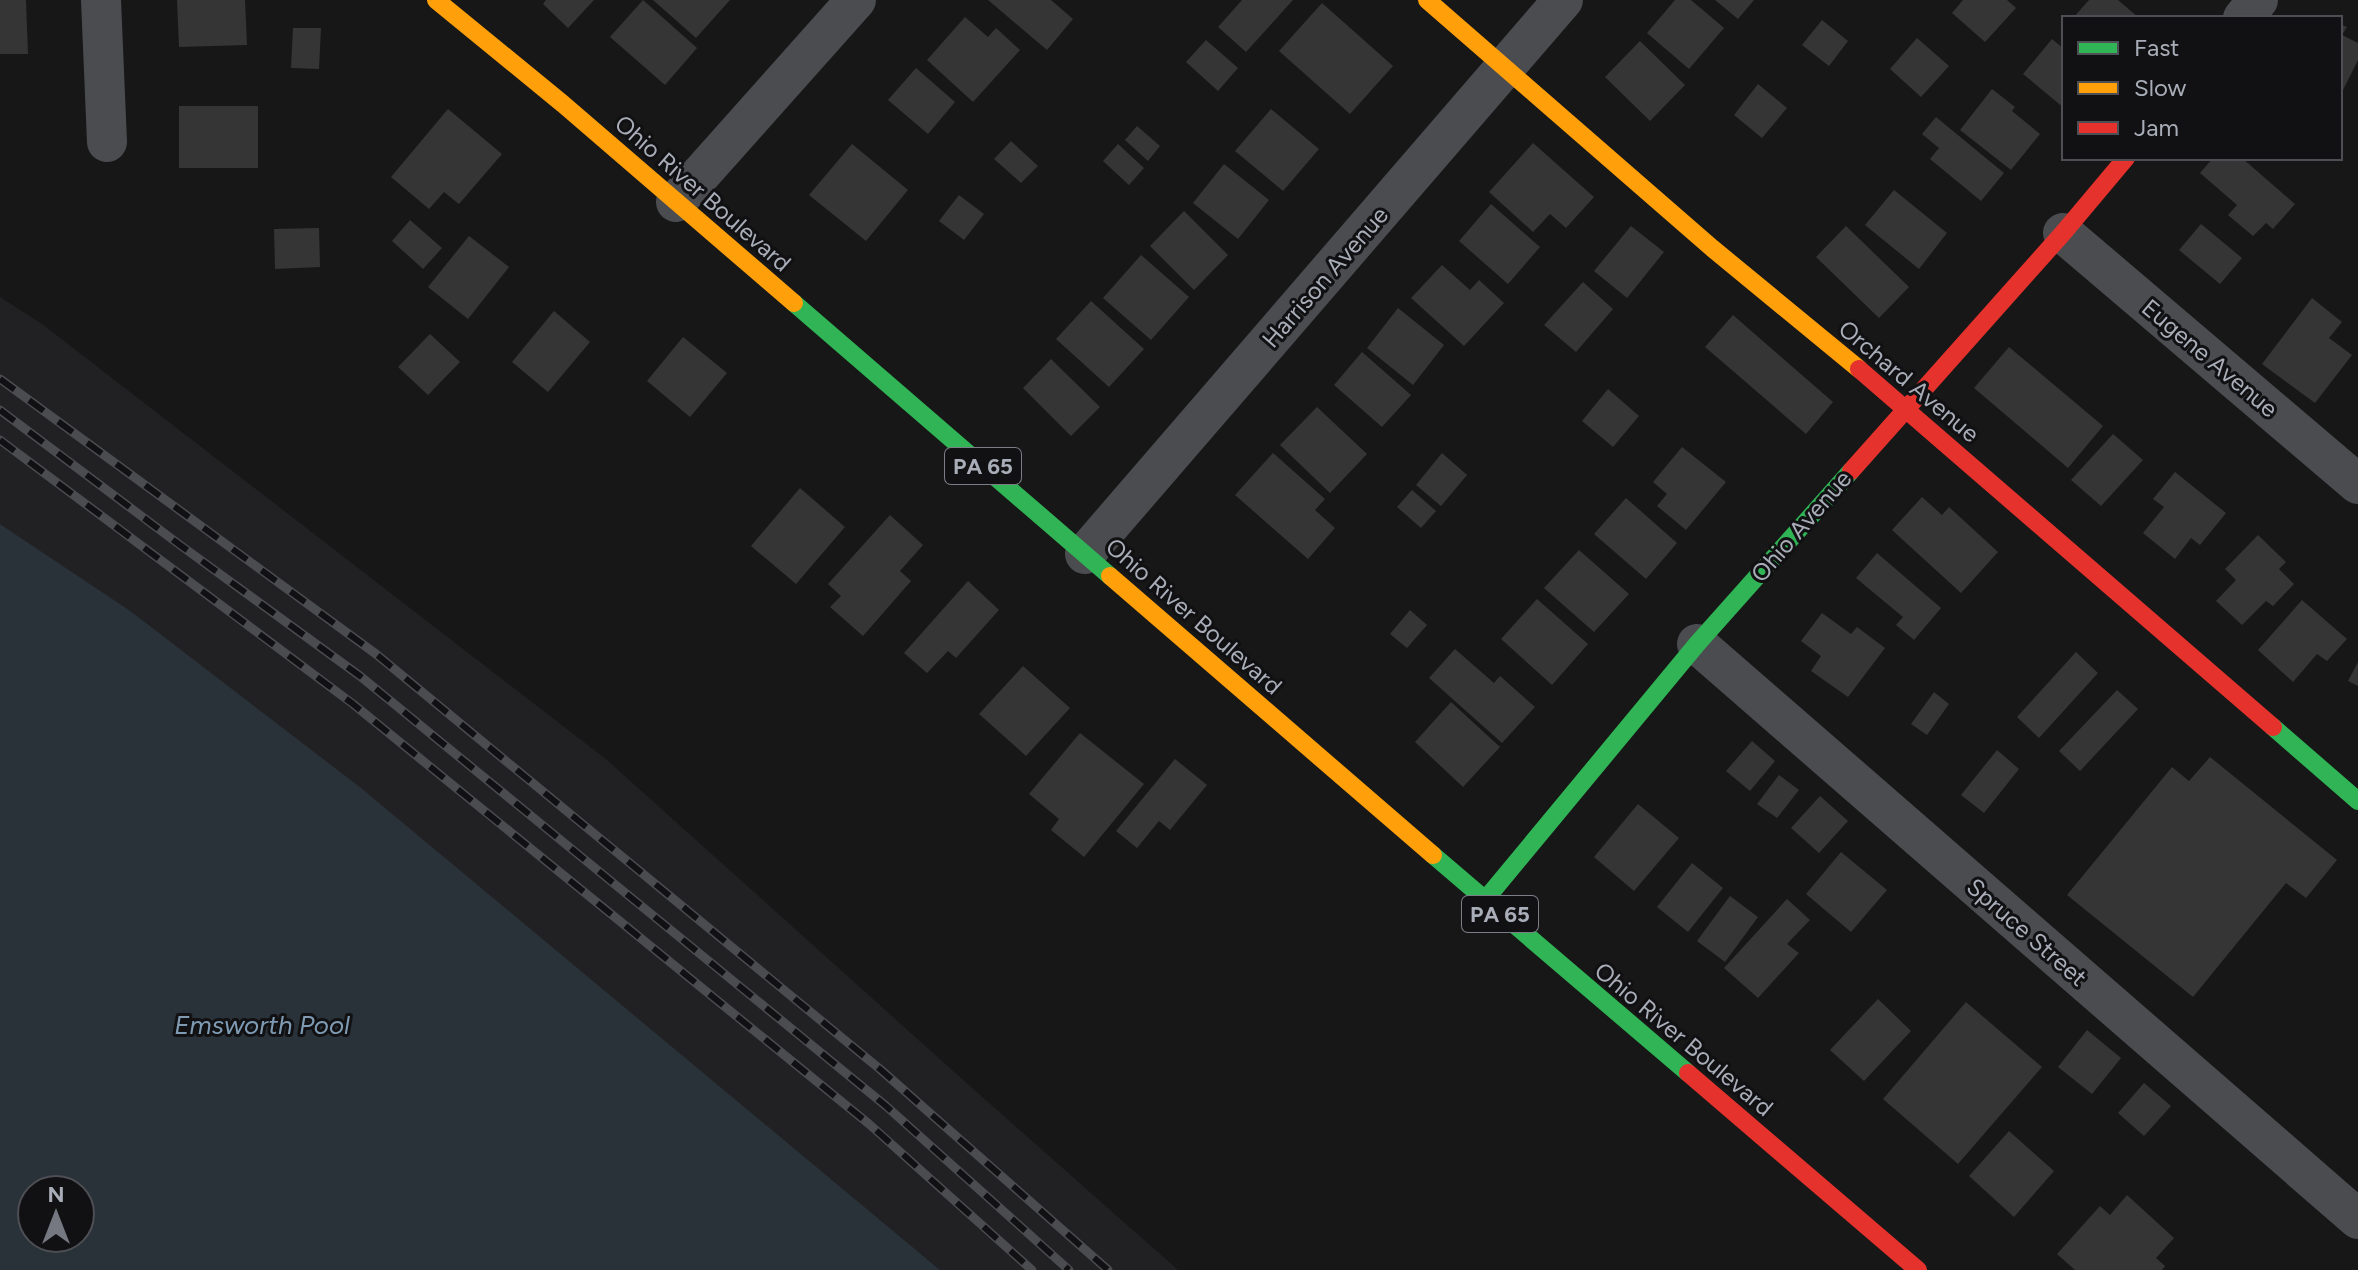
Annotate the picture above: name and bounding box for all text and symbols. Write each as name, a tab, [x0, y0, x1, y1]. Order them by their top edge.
legend	[2062, 16, 2342, 160]
text: Fast	[2134, 33, 2179, 62]
text: Slow	[2134, 73, 2187, 102]
street label: Ohio River Boulevard	[609, 109, 797, 277]
text: Jam	[2134, 113, 2179, 142]
street label: Harrison Avenue	[1256, 200, 1394, 354]
street label: Eugene Avenue	[2136, 293, 2284, 423]
street label: Orchard Avenue	[1833, 314, 1985, 448]
road number: PA 65	[945, 448, 1021, 484]
street label: Ohio Avenue	[1745, 464, 1857, 588]
street label: Ohio River Boulevard	[1100, 532, 1288, 700]
street label: Spruce Street	[1961, 872, 2093, 992]
road number: PA 65	[1462, 896, 1538, 932]
street label: Ohio River Boulevard	[1589, 956, 1779, 1122]
water label: Emsworth Pool	[174, 1009, 350, 1041]
north arrow	[16, 1174, 96, 1254]
text: N	[47, 1181, 65, 1208]

